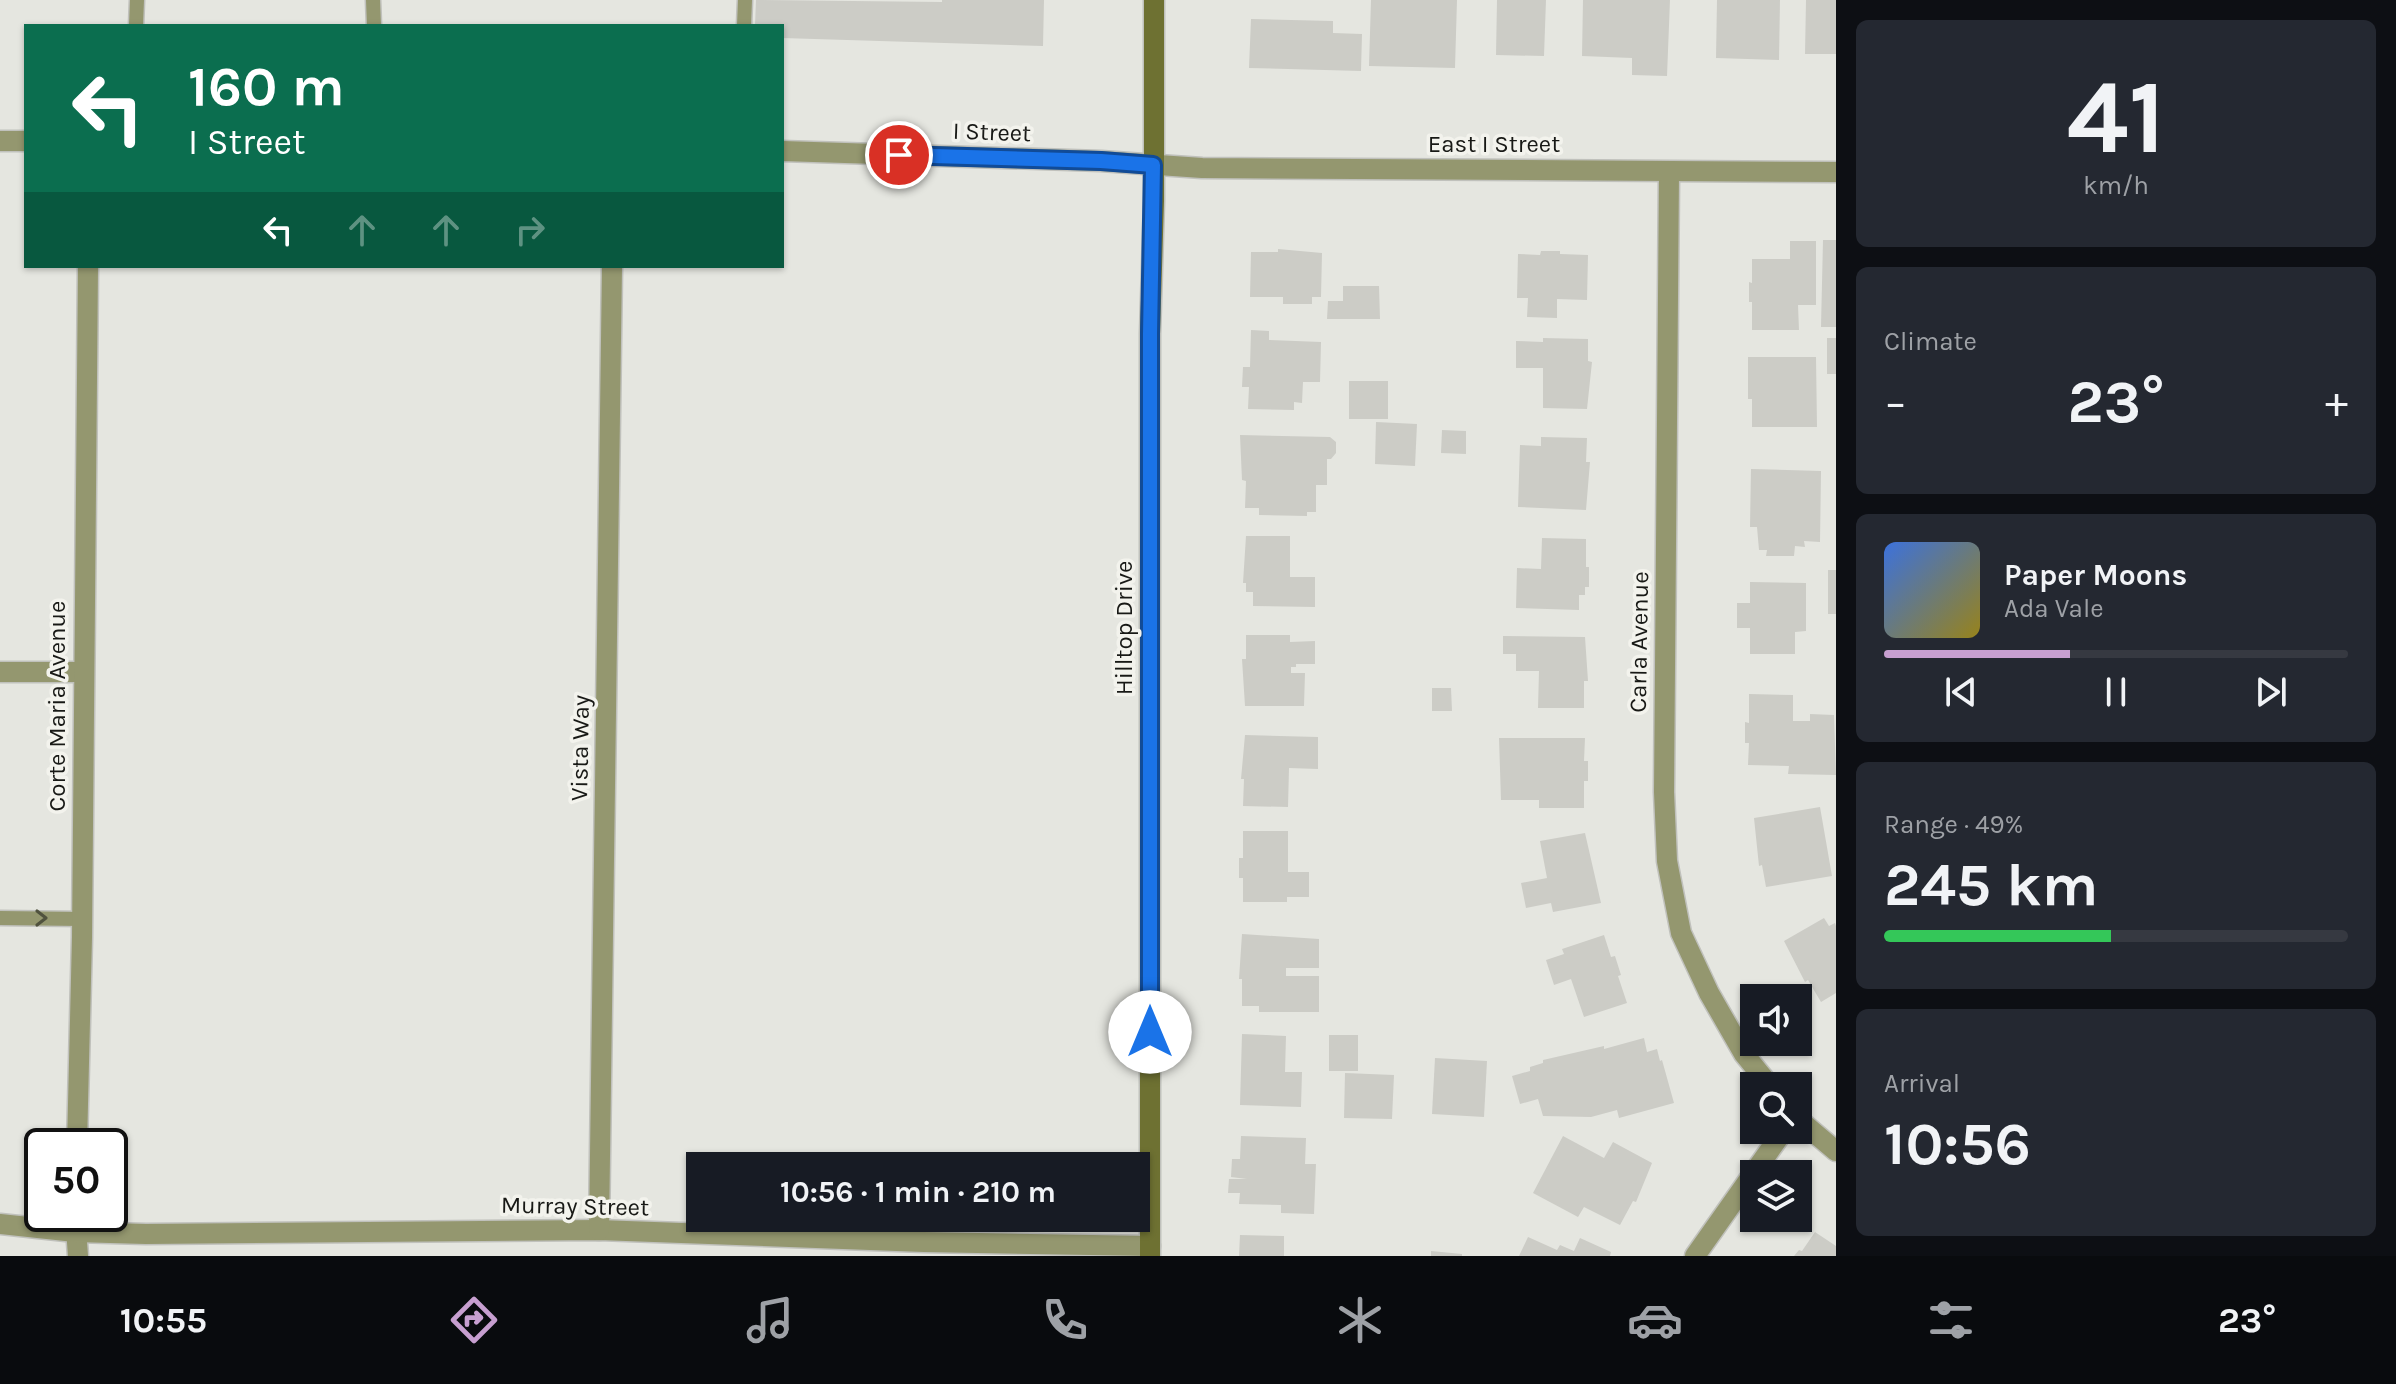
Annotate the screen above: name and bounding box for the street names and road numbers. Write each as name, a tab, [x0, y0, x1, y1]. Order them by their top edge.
street label: I Street	[952, 117, 1032, 147]
street label: East I Street	[1428, 130, 1560, 158]
street label: Hilltop Drive	[1110, 561, 1138, 695]
street label: Carla Avenue	[1624, 571, 1654, 713]
street label: Corte Maria Avenue	[43, 601, 71, 811]
street label: Vista Way	[565, 695, 595, 801]
street label: Murray Street	[501, 1191, 649, 1221]

